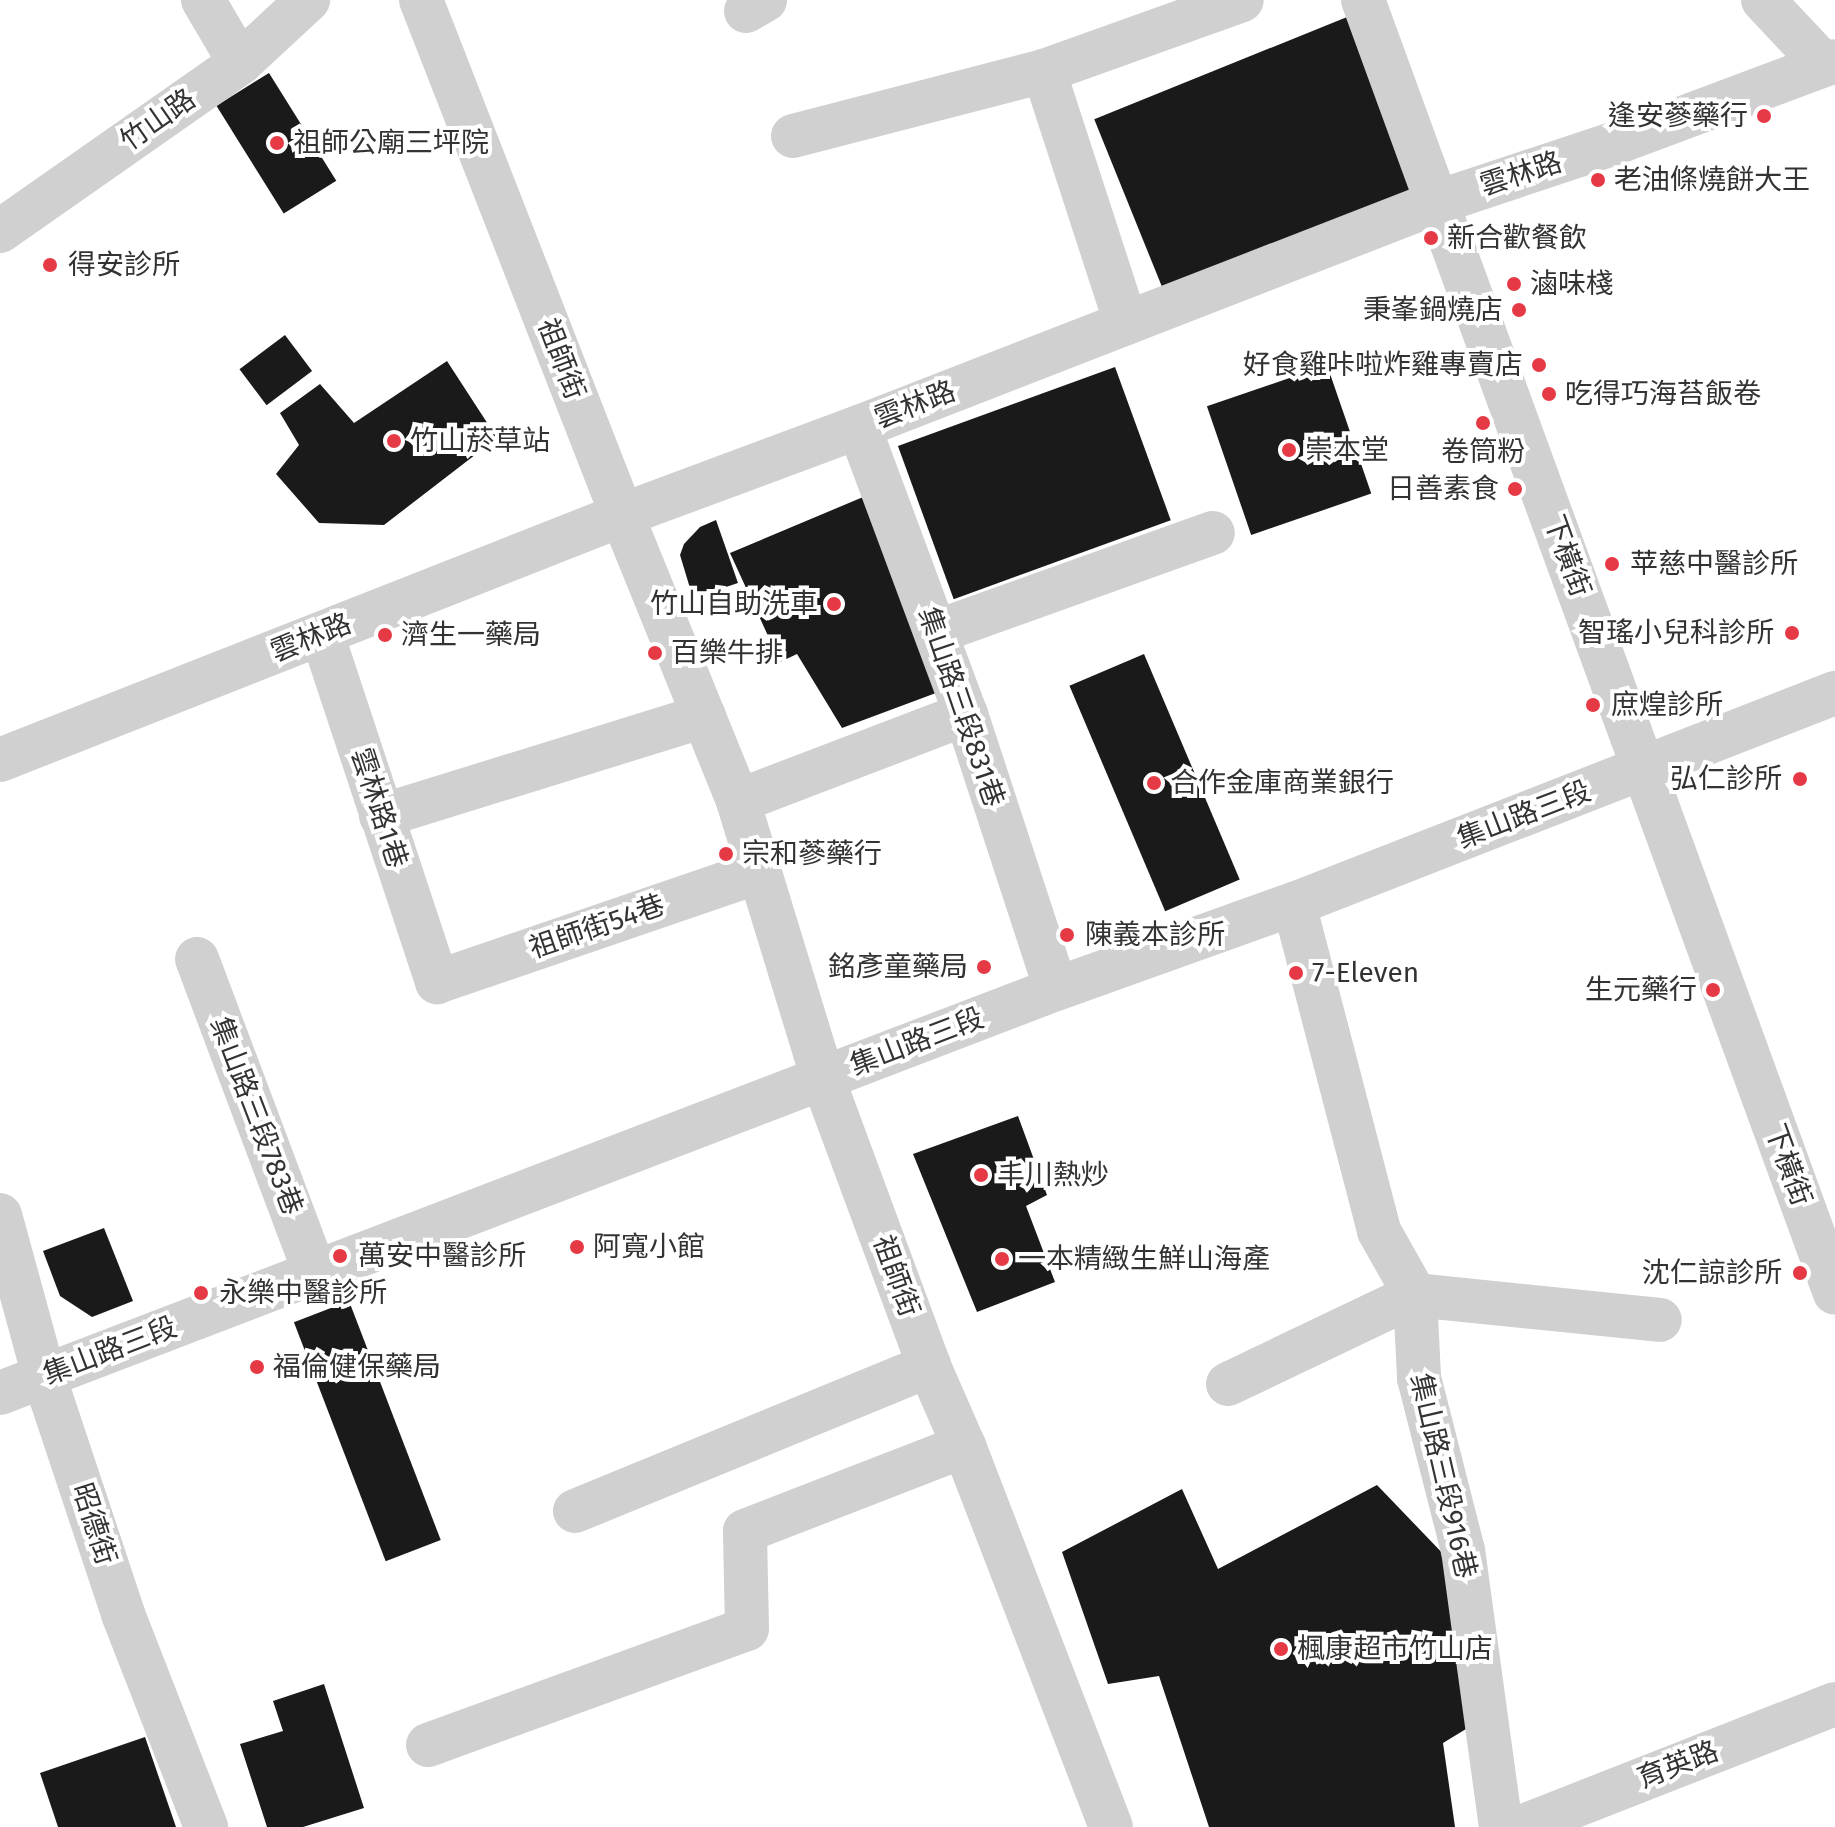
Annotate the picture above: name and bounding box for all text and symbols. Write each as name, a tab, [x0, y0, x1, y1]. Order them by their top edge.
street label: 竹山路	[114, 82, 202, 158]
place label: 逢安蔘藥行	[1608, 99, 1748, 133]
marker: 逢安蔘藥行	[1755, 107, 1773, 125]
place label: 祖師公廟三坪院	[293, 126, 489, 160]
marker: 祖師公廟三坪院	[268, 134, 286, 152]
street label: 雲林路	[1476, 145, 1566, 203]
place label: 老油條燒餅大王	[1614, 163, 1810, 197]
marker: 老油條燒餅大王	[1589, 171, 1607, 189]
place label: 新合歡餐飲	[1447, 221, 1587, 255]
marker: 新合歡餐飲	[1422, 229, 1440, 247]
place label: 得安診所	[68, 248, 180, 282]
marker: 得安診所	[39, 254, 61, 276]
place label: 滷味棧	[1530, 267, 1614, 301]
marker: 滷味棧	[1505, 275, 1523, 293]
place label: 秉峯鍋燒店	[1363, 293, 1503, 327]
marker: 秉峯鍋燒店	[1510, 301, 1528, 319]
street label: 祖師街	[530, 314, 592, 404]
place label: 好食雞咔啦炸雞專賣店	[1243, 348, 1523, 382]
marker: 好食雞咔啦炸雞專賣店	[1530, 356, 1548, 374]
street label: 雲林路	[870, 374, 960, 436]
place label: 吃得巧海苔飯卷	[1565, 377, 1761, 411]
marker: 吃得巧海苔飯卷	[1540, 385, 1558, 403]
marker: 卷筒粉	[1474, 414, 1492, 432]
place label: 竹山菸草站	[410, 424, 550, 458]
marker: 竹山菸草站	[385, 432, 403, 450]
place label: 崇本堂	[1305, 433, 1389, 467]
place label: 卷筒粉	[1441, 435, 1525, 469]
marker: 崇本堂	[1280, 441, 1298, 459]
place label: 日善素食	[1387, 472, 1499, 506]
marker: 日善素食	[1506, 480, 1524, 498]
street label: 下橫街	[1537, 511, 1597, 601]
place label: 苹慈中醫診所	[1630, 547, 1798, 581]
marker: 苹慈中醫診所	[1601, 553, 1623, 575]
place label: 竹山自助洗車	[650, 587, 818, 621]
marker: 竹山自助洗車	[825, 595, 843, 613]
street label: 集山路三段831巷	[911, 603, 1011, 811]
street label: 雲林路	[266, 607, 356, 669]
place label: 智瑤小兒科診所	[1578, 616, 1774, 650]
place label: 濟生一藥局	[401, 618, 541, 652]
marker: 智瑤小兒科診所	[1781, 622, 1803, 644]
marker: 濟生一藥局	[376, 626, 394, 644]
place label: 百樂牛排	[671, 636, 783, 670]
marker: 百樂牛排	[646, 644, 664, 662]
place label: 庶煌診所	[1611, 688, 1723, 722]
marker: 庶煌診所	[1582, 694, 1604, 716]
street label: 雲林路1巷	[344, 744, 414, 872]
place label: 弘仁診所	[1670, 762, 1782, 796]
place label: 合作金庫商業銀行	[1170, 766, 1394, 800]
marker: 弘仁診所	[1789, 768, 1811, 790]
marker: 合作金庫商業銀行	[1145, 774, 1163, 792]
street label: 集山路三段	[1453, 774, 1595, 856]
place label: 宗和蔘藥行	[742, 837, 882, 871]
marker: 宗和蔘藥行	[717, 845, 735, 863]
street label: 祖師街54巷	[525, 888, 669, 966]
place label: 陳義本診所	[1085, 918, 1225, 952]
marker: 陳義本診所	[1056, 924, 1078, 946]
place label: 銘彥童藥局	[828, 950, 968, 984]
place label: 7-Eleven	[1312, 956, 1419, 990]
marker: 銘彥童藥局	[975, 958, 993, 976]
marker: 7-Eleven	[1287, 964, 1305, 982]
place label: 生元藥行	[1585, 973, 1697, 1007]
marker: 生元藥行	[1704, 981, 1722, 999]
street label: 集山路三段	[846, 1001, 988, 1083]
street label: 集山路三段783巷	[203, 1012, 309, 1220]
street label: 下橫街	[1758, 1120, 1818, 1210]
place label: 丰川熱炒	[997, 1158, 1109, 1192]
marker: 丰川熱炒	[972, 1166, 990, 1184]
place label: 阿寬小館	[593, 1230, 705, 1264]
street label: 祖師街	[866, 1231, 926, 1321]
marker: 阿寬小館	[568, 1238, 586, 1256]
place label: 萬安中醫診所	[358, 1239, 526, 1273]
place label: 一本精緻生鮮山海產	[1018, 1242, 1270, 1276]
marker: 萬安中醫診所	[329, 1245, 351, 1267]
marker: 一本精緻生鮮山海產	[993, 1250, 1011, 1268]
place label: 沈仁諒診所	[1642, 1256, 1782, 1290]
marker: 沈仁諒診所	[1789, 1262, 1811, 1284]
place label: 永樂中醫診所	[219, 1276, 387, 1310]
marker: 永樂中醫診所	[190, 1282, 212, 1304]
street label: 集山路三段	[39, 1310, 181, 1392]
place label: 福倫健保藥局	[273, 1350, 441, 1384]
marker: 福倫健保藥局	[248, 1358, 266, 1376]
street label: 集山路三段916巷	[1403, 1370, 1483, 1582]
street label: 昭德街	[65, 1479, 123, 1569]
place label: 楓康超市竹山店	[1297, 1632, 1493, 1666]
marker: 楓康超市竹山店	[1272, 1640, 1290, 1658]
street label: 育英路	[1633, 1734, 1723, 1796]

